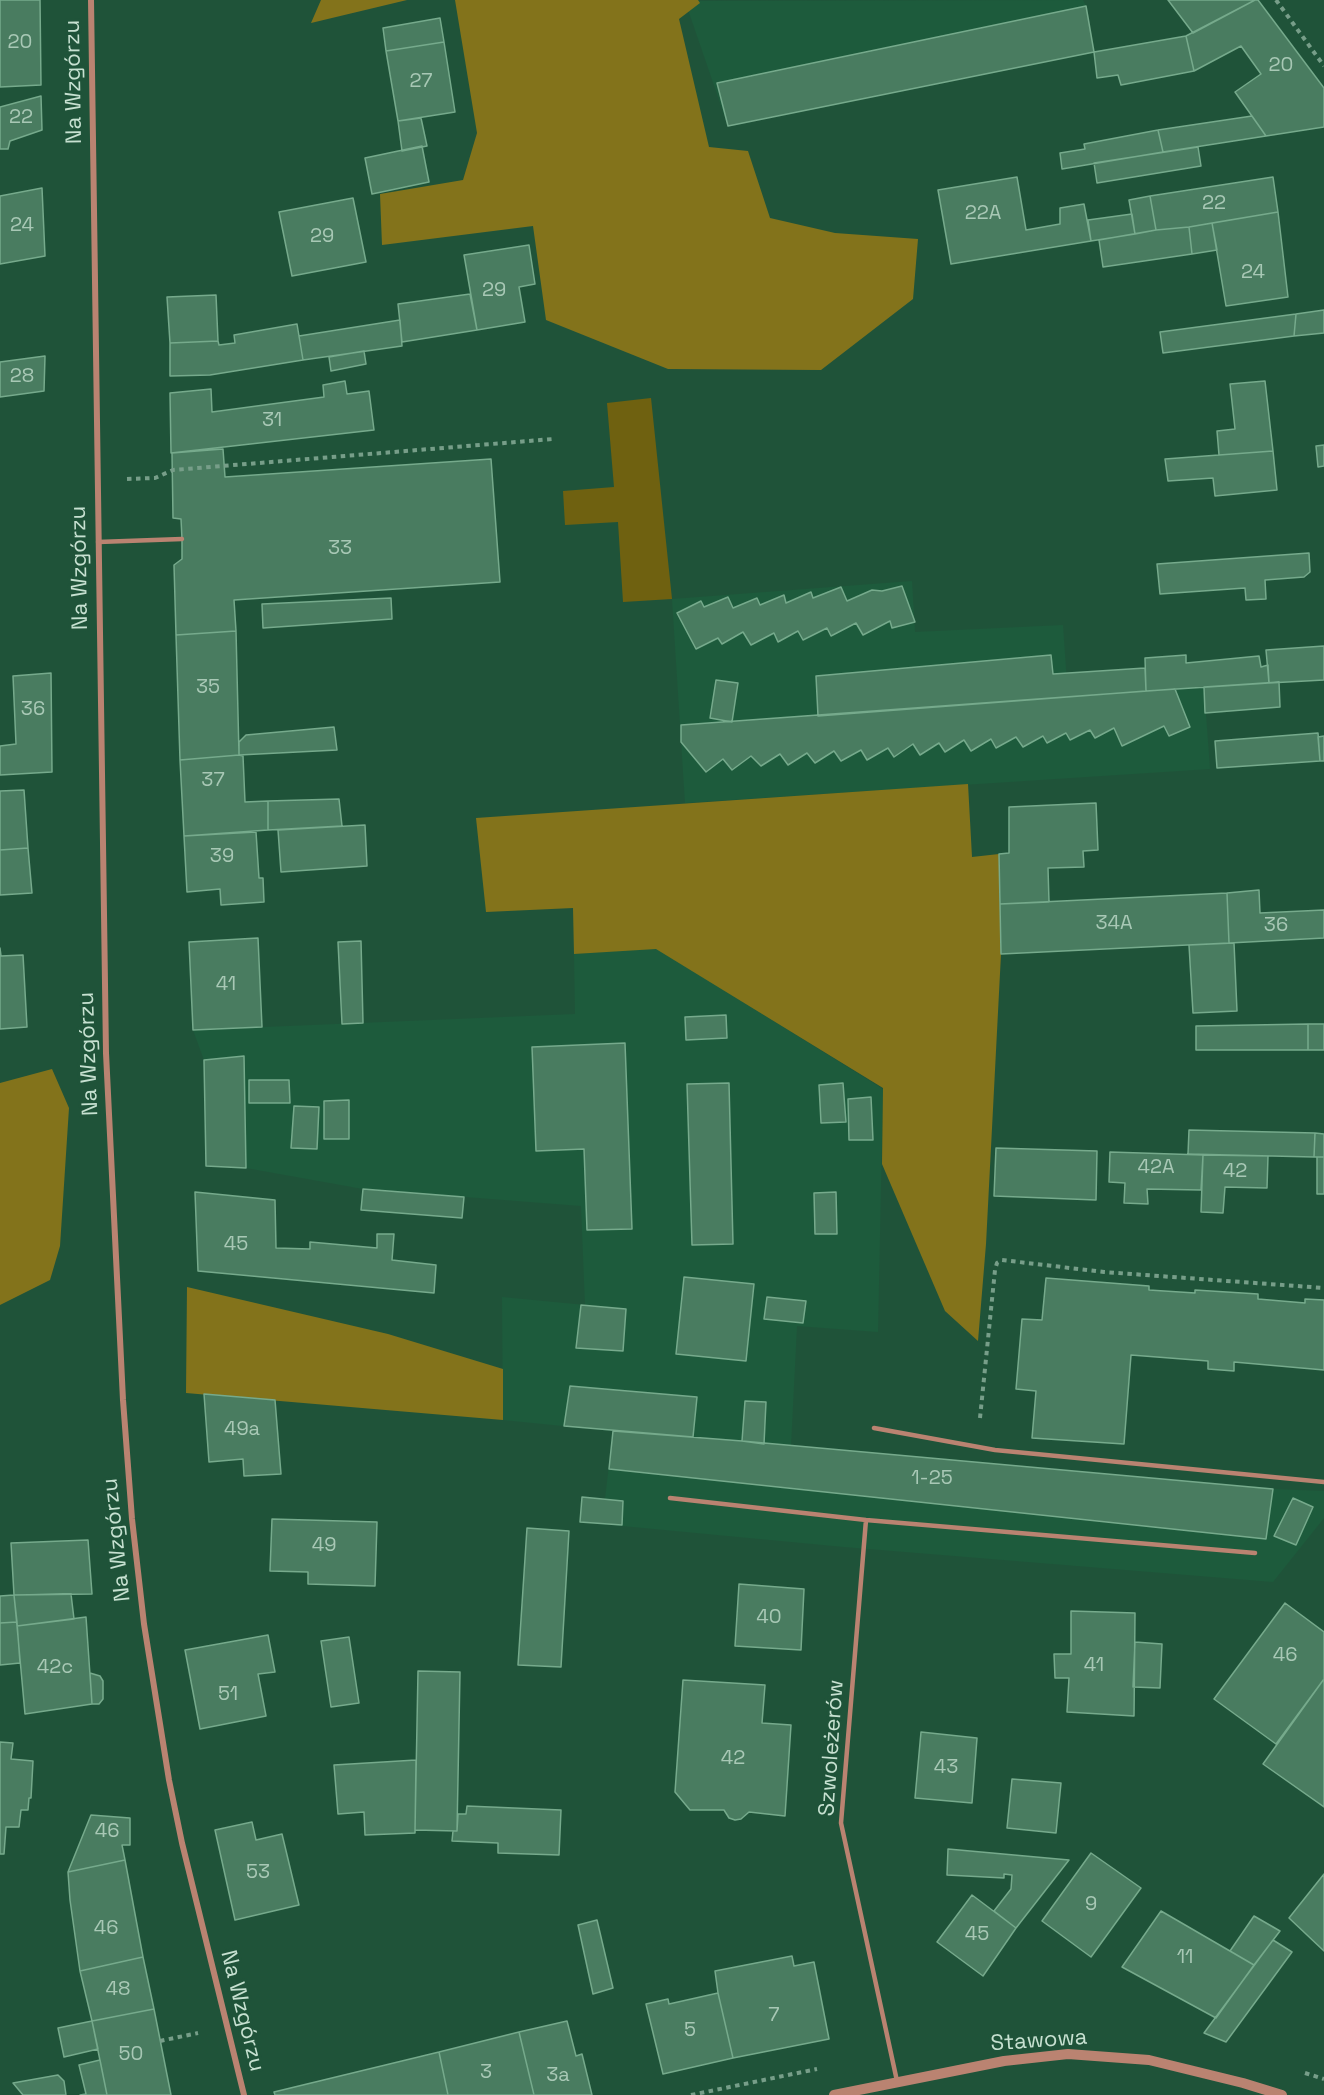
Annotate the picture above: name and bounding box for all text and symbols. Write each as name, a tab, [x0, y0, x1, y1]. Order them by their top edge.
street label: Na Wzgórzu	[60, 20, 88, 144]
house number: 20	[8, 31, 32, 55]
house number: 20	[1269, 54, 1293, 78]
house number: 27	[409, 70, 433, 94]
house number: 22	[9, 106, 33, 130]
house number: 22	[1202, 192, 1226, 216]
house number: 22A	[965, 202, 1001, 226]
house number: 24	[10, 214, 34, 238]
house number: 29	[310, 225, 334, 249]
house number: 24	[1241, 261, 1265, 285]
house number: 29	[482, 279, 506, 303]
house number: 28	[10, 365, 34, 389]
house number: 31	[262, 409, 282, 433]
street label: Na Wzgórzu	[66, 506, 94, 630]
house number: 33	[328, 537, 352, 561]
house number: 35	[196, 676, 220, 700]
house number: 36	[21, 698, 45, 722]
house number: 37	[201, 769, 225, 793]
house number: 39	[210, 845, 234, 869]
house number: 34A	[1095, 912, 1133, 936]
house number: 36	[1264, 914, 1288, 938]
house number: 41	[216, 973, 236, 997]
street label: Na Wzgórzu	[74, 992, 104, 1116]
house number: 42A	[1137, 1156, 1175, 1180]
house number: 42	[1223, 1160, 1247, 1184]
house number: 45	[224, 1233, 248, 1257]
house number: 49a	[224, 1418, 260, 1442]
house number: 1-25	[911, 1467, 953, 1491]
street label: Na Wzgórzu	[97, 1477, 137, 1603]
house number: 49	[312, 1534, 336, 1558]
house number: 40	[756, 1606, 782, 1630]
house number: 46	[1273, 1644, 1297, 1668]
house number: 41	[1084, 1654, 1104, 1678]
house number: 42c	[37, 1656, 73, 1680]
street label: Szwoleżerów	[814, 1679, 850, 1817]
house number: 51	[218, 1683, 238, 1707]
house number: 42	[721, 1747, 745, 1771]
house number: 43	[934, 1756, 958, 1780]
house number: 46	[95, 1820, 119, 1844]
house number: 53	[246, 1861, 270, 1885]
house number: 9	[1085, 1893, 1097, 1917]
house number: 46	[94, 1917, 118, 1941]
house number: 45	[965, 1923, 989, 1947]
house number: 11	[1177, 1946, 1193, 1970]
street label: Na Wzgórzu	[214, 1948, 270, 2074]
house number: 48	[106, 1978, 130, 2002]
house number: 7	[768, 2004, 780, 2028]
house number: 5	[684, 2019, 696, 2043]
street label: Stawowa	[990, 2024, 1088, 2058]
house number: 50	[119, 2043, 143, 2067]
house number: 3	[480, 2061, 492, 2085]
house number: 3a	[546, 2064, 570, 2088]

